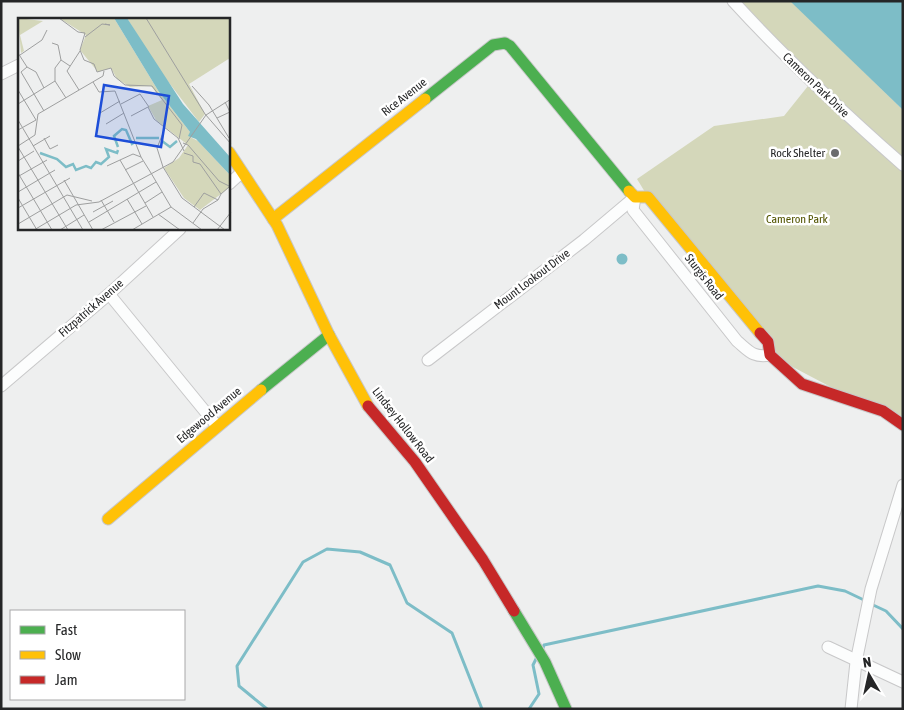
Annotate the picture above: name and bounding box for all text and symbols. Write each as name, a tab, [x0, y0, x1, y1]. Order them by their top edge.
inset map	[18, 18, 230, 230]
street label: Cameron Park Drive	[780, 50, 852, 120]
street label: Rice Avenue	[379, 75, 429, 119]
place label: Rock Shelter	[770, 146, 825, 160]
marker: Rock Shelter	[829, 147, 841, 159]
park label: Cameron Park	[766, 212, 829, 226]
street label: Mount Lookout Drive	[491, 246, 573, 312]
street label: Sturgis Road	[682, 251, 726, 303]
street label: Fitzpatrick Avenue	[56, 276, 126, 340]
street label: Edgewood Avenue	[174, 384, 244, 446]
street label: Lindsey Hollow Road	[369, 385, 437, 465]
legend	[10, 610, 185, 700]
text: Fast	[55, 621, 77, 638]
text: Slow	[55, 646, 81, 663]
north arrow	[844, 650, 894, 700]
text: N	[862, 654, 872, 671]
text: Jam	[55, 671, 78, 688]

